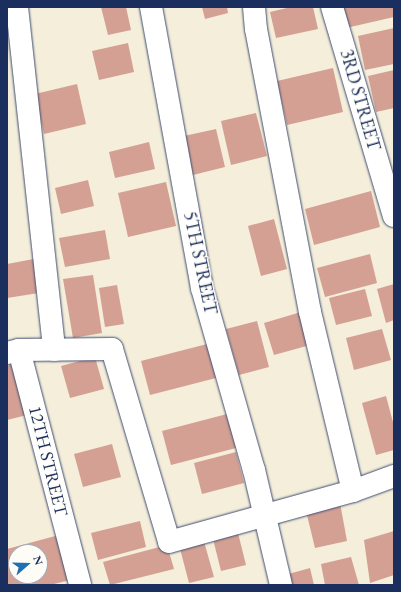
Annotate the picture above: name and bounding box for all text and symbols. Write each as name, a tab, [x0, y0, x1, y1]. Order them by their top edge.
street label: 3RD STREET	[335, 47, 385, 153]
street label: 5TH STREET	[179, 210, 221, 316]
street label: 12TH STREET	[24, 403, 72, 519]
north arrow	[8, 544, 48, 584]
text: N	[30, 554, 46, 567]

